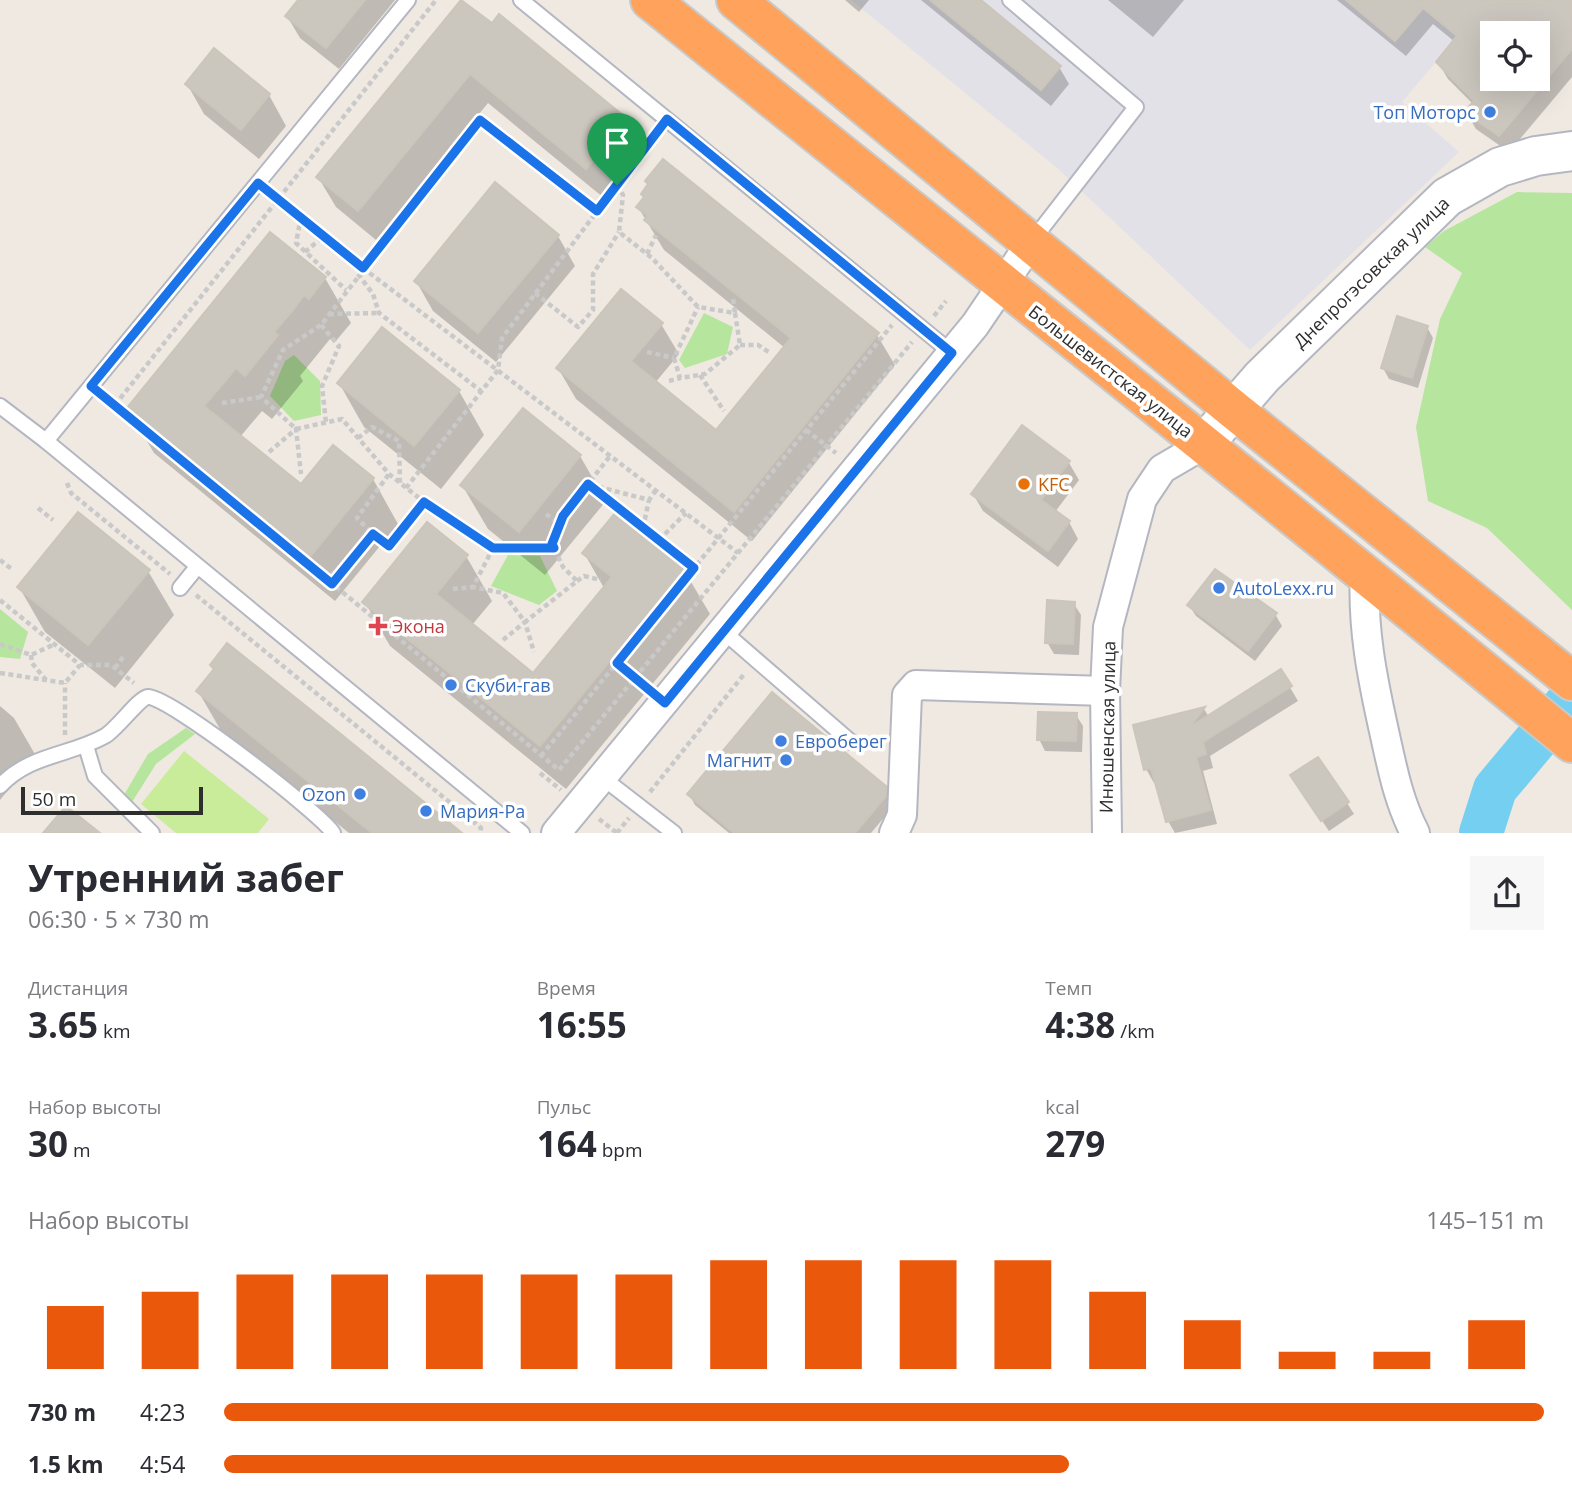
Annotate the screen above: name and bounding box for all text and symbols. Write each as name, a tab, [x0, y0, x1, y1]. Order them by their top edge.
map controls	[1480, 21, 1550, 91]
button: locate	[1480, 21, 1550, 91]
place label: Топ Моторс	[1373, 100, 1476, 124]
marker: Топ Моторс	[1482, 104, 1498, 120]
pin	[587, 113, 647, 185]
icon: arrive	[598, 124, 636, 162]
street label: Днепрогэсовская улица	[1288, 191, 1454, 353]
street label: Большевистская улица	[1024, 299, 1198, 443]
place label: KFC	[1038, 472, 1070, 496]
marker: KFC	[1016, 476, 1032, 492]
place label: AutoLexx.ru	[1233, 576, 1334, 600]
marker: AutoLexx.ru	[1211, 580, 1227, 596]
place label: Экона	[392, 614, 445, 638]
marker: Экона	[370, 618, 386, 634]
street label: Инюшенская улица	[1093, 641, 1121, 813]
place label: Скуби-гав	[465, 673, 551, 697]
marker: Скуби-гав	[443, 677, 459, 693]
place label: Евроберег	[795, 729, 887, 753]
marker: Евроберег	[773, 733, 789, 749]
place label: Магнит	[707, 748, 773, 772]
marker: Магнит	[778, 752, 794, 768]
place label: Ozon	[302, 782, 346, 806]
scale bar	[21, 784, 203, 816]
text: 50 m	[32, 786, 76, 812]
marker: Ozon	[352, 786, 368, 802]
place label: Мария-Ра	[440, 799, 525, 823]
marker: Мария-Ра	[418, 803, 434, 819]
text: Утренний забег	[28, 851, 344, 903]
button: share	[1470, 856, 1544, 930]
text: 06:30 · 5 × 730 m	[28, 903, 210, 935]
text: Дистанция	[28, 975, 128, 1001]
text: Время	[537, 975, 596, 1001]
text: Темп	[1045, 975, 1092, 1001]
text: 3.65	[28, 1001, 98, 1048]
text: 16:55	[537, 1001, 627, 1048]
text: 4:38	[1045, 1001, 1115, 1048]
text: km	[98, 1018, 131, 1044]
text: /km	[1115, 1018, 1155, 1044]
text: Набор высоты	[28, 1094, 161, 1120]
text: Пульс	[537, 1094, 591, 1120]
text: kcal	[1045, 1094, 1080, 1120]
text: 30	[28, 1120, 68, 1167]
text: 164	[537, 1120, 597, 1167]
text: 279	[1045, 1120, 1105, 1167]
text: m	[68, 1137, 91, 1163]
text: bpm	[597, 1137, 642, 1163]
text: Набор высоты	[28, 1204, 190, 1236]
text: 145–151 m	[1426, 1204, 1544, 1236]
text: 730 m	[28, 1396, 96, 1428]
text: 4:23	[140, 1396, 186, 1428]
text: 1.5 km	[28, 1448, 104, 1480]
text: 4:54	[140, 1448, 186, 1480]

